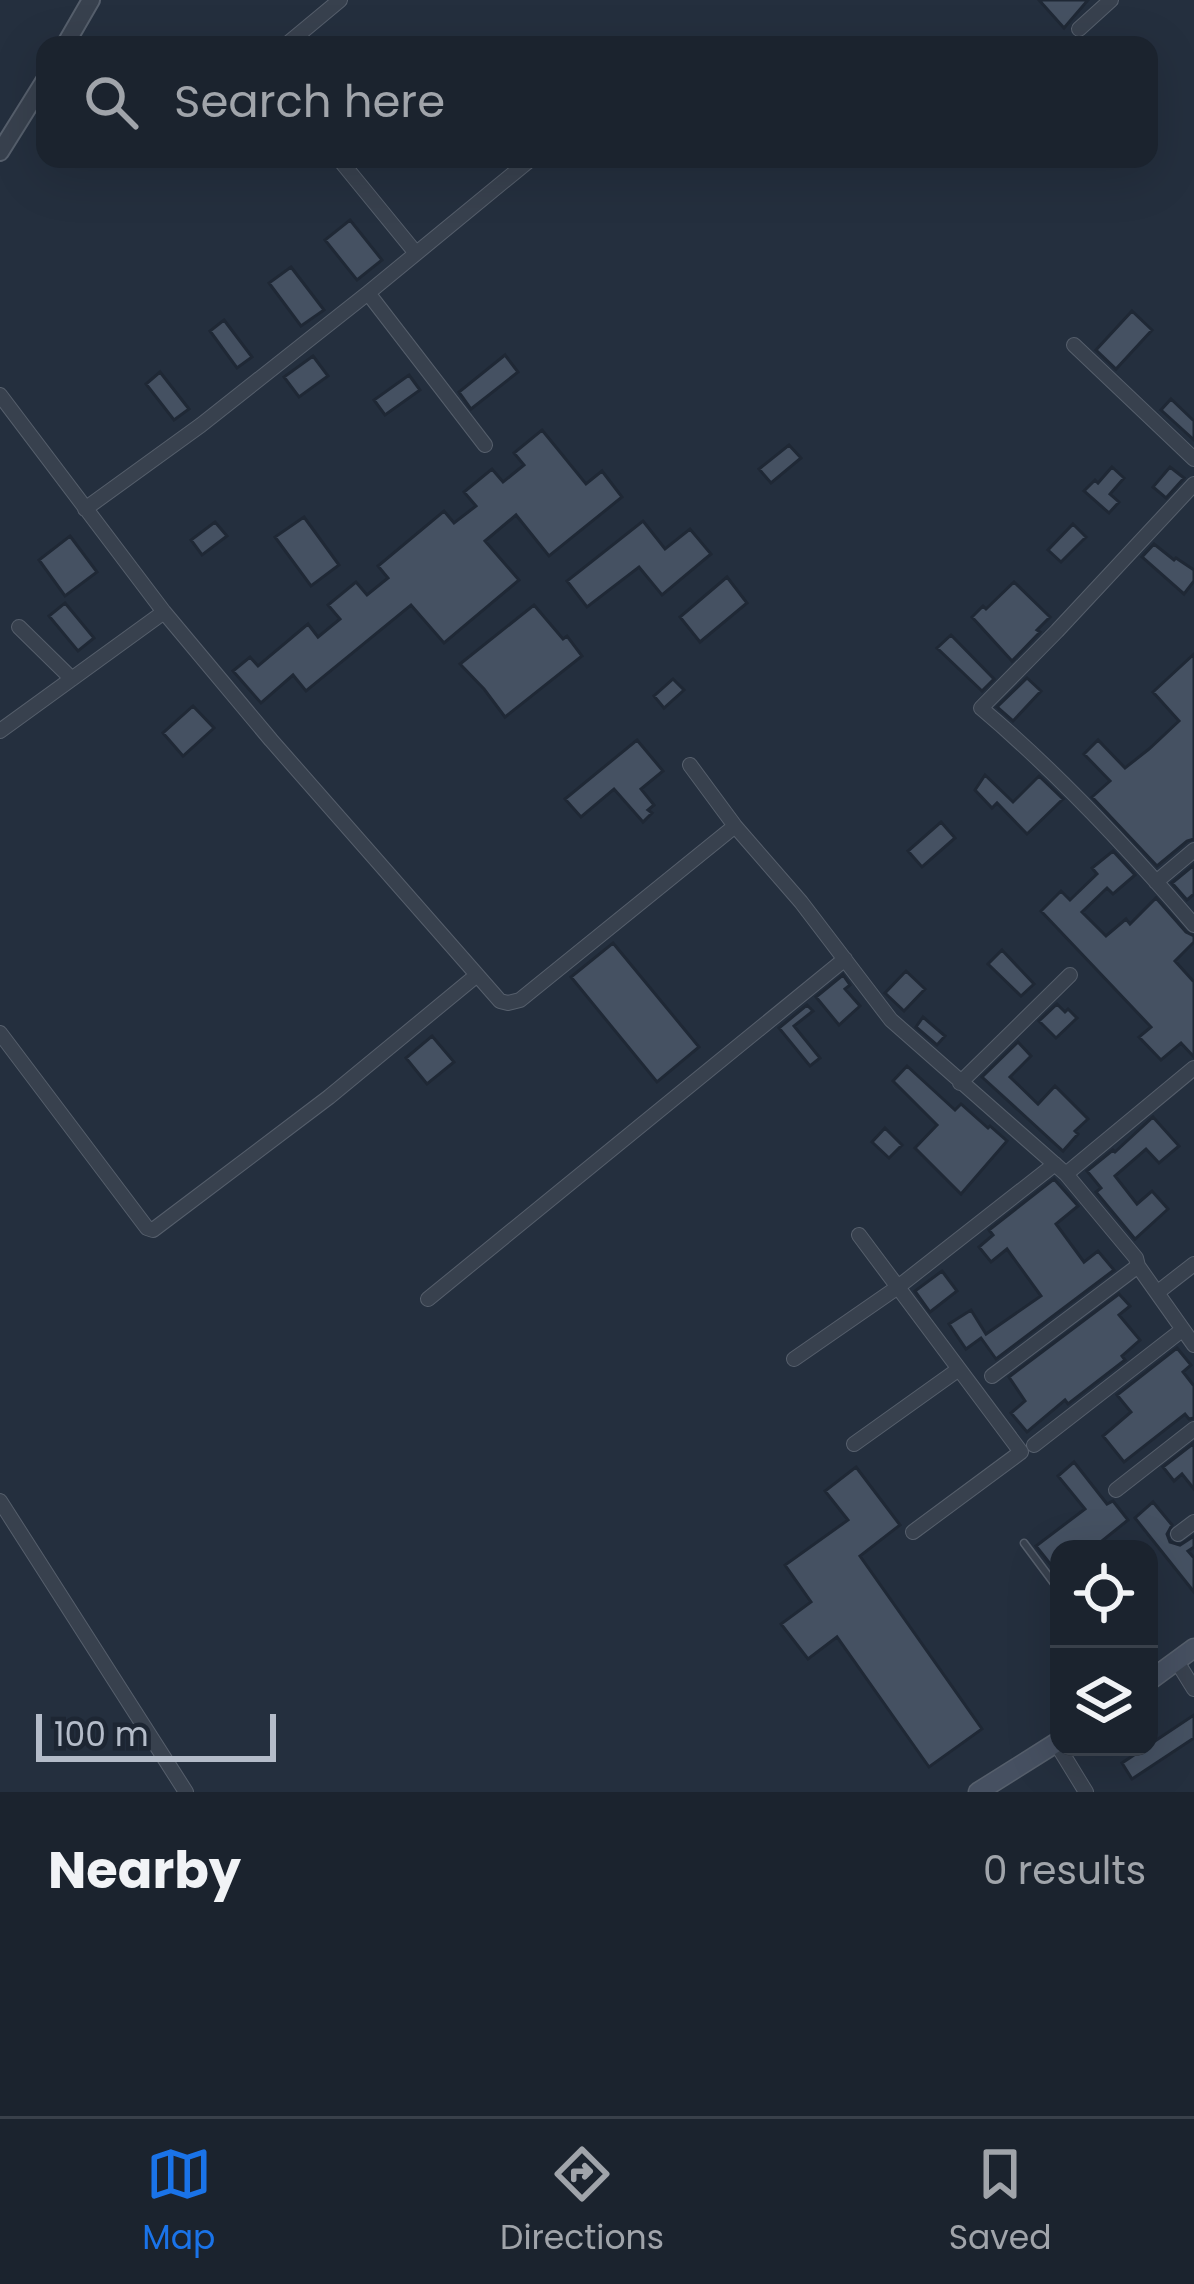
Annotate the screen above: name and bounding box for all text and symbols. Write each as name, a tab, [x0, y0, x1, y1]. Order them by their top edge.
search box	[36, 36, 1158, 168]
icon: search	[78, 69, 144, 135]
text: Search here	[174, 70, 445, 133]
map controls	[1050, 1540, 1158, 1756]
button: locate	[1050, 1540, 1158, 1648]
button: layers	[1050, 1648, 1158, 1756]
scale bar	[36, 1708, 276, 1761]
text: 100 m	[54, 1711, 149, 1758]
text: Nearby	[48, 1834, 241, 1906]
text: 0 results	[983, 1843, 1146, 1898]
tab: Map	[142, 2141, 215, 2263]
tab: Directions	[500, 2141, 664, 2263]
tab: Saved	[949, 2141, 1052, 2263]

